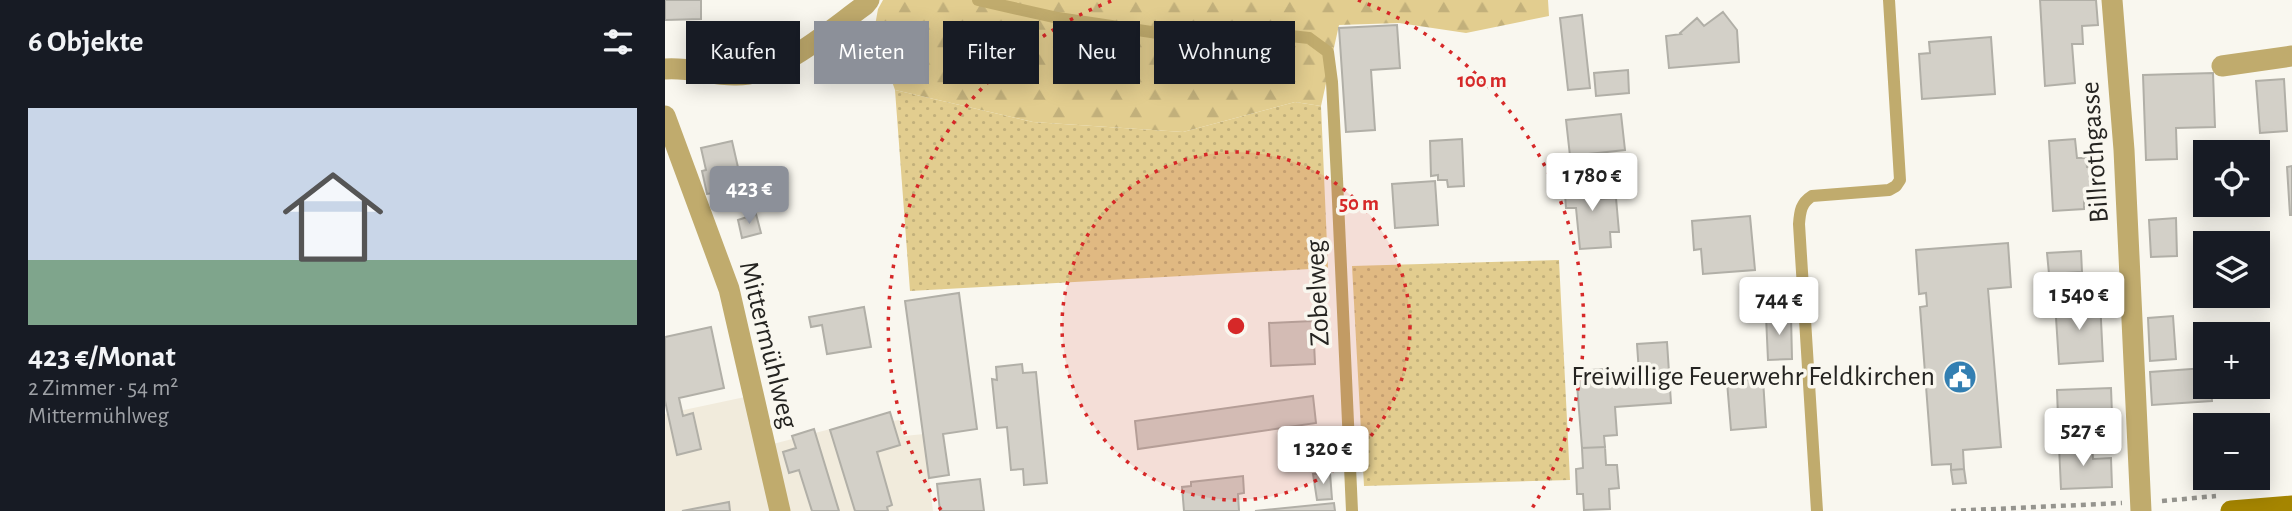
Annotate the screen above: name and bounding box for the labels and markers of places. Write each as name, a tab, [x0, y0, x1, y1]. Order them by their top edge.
pin: 1 780 €	[1527, 154, 1657, 213]
pin: 423 €	[700, 166, 798, 226]
pin: 1 540 €	[2014, 272, 2144, 332]
pin: 744 €	[1730, 278, 1828, 337]
centre of rings	[1224, 314, 1248, 338]
public building icon: Freiwillige Feuerwehr Feldkirchen	[1941, 358, 1979, 396]
place label: Freiwillige Feuerwehr Feldkirchen	[1571, 363, 1935, 391]
pin: 527 €	[2034, 408, 2132, 468]
pin: 1 320 €	[1258, 426, 1388, 486]

